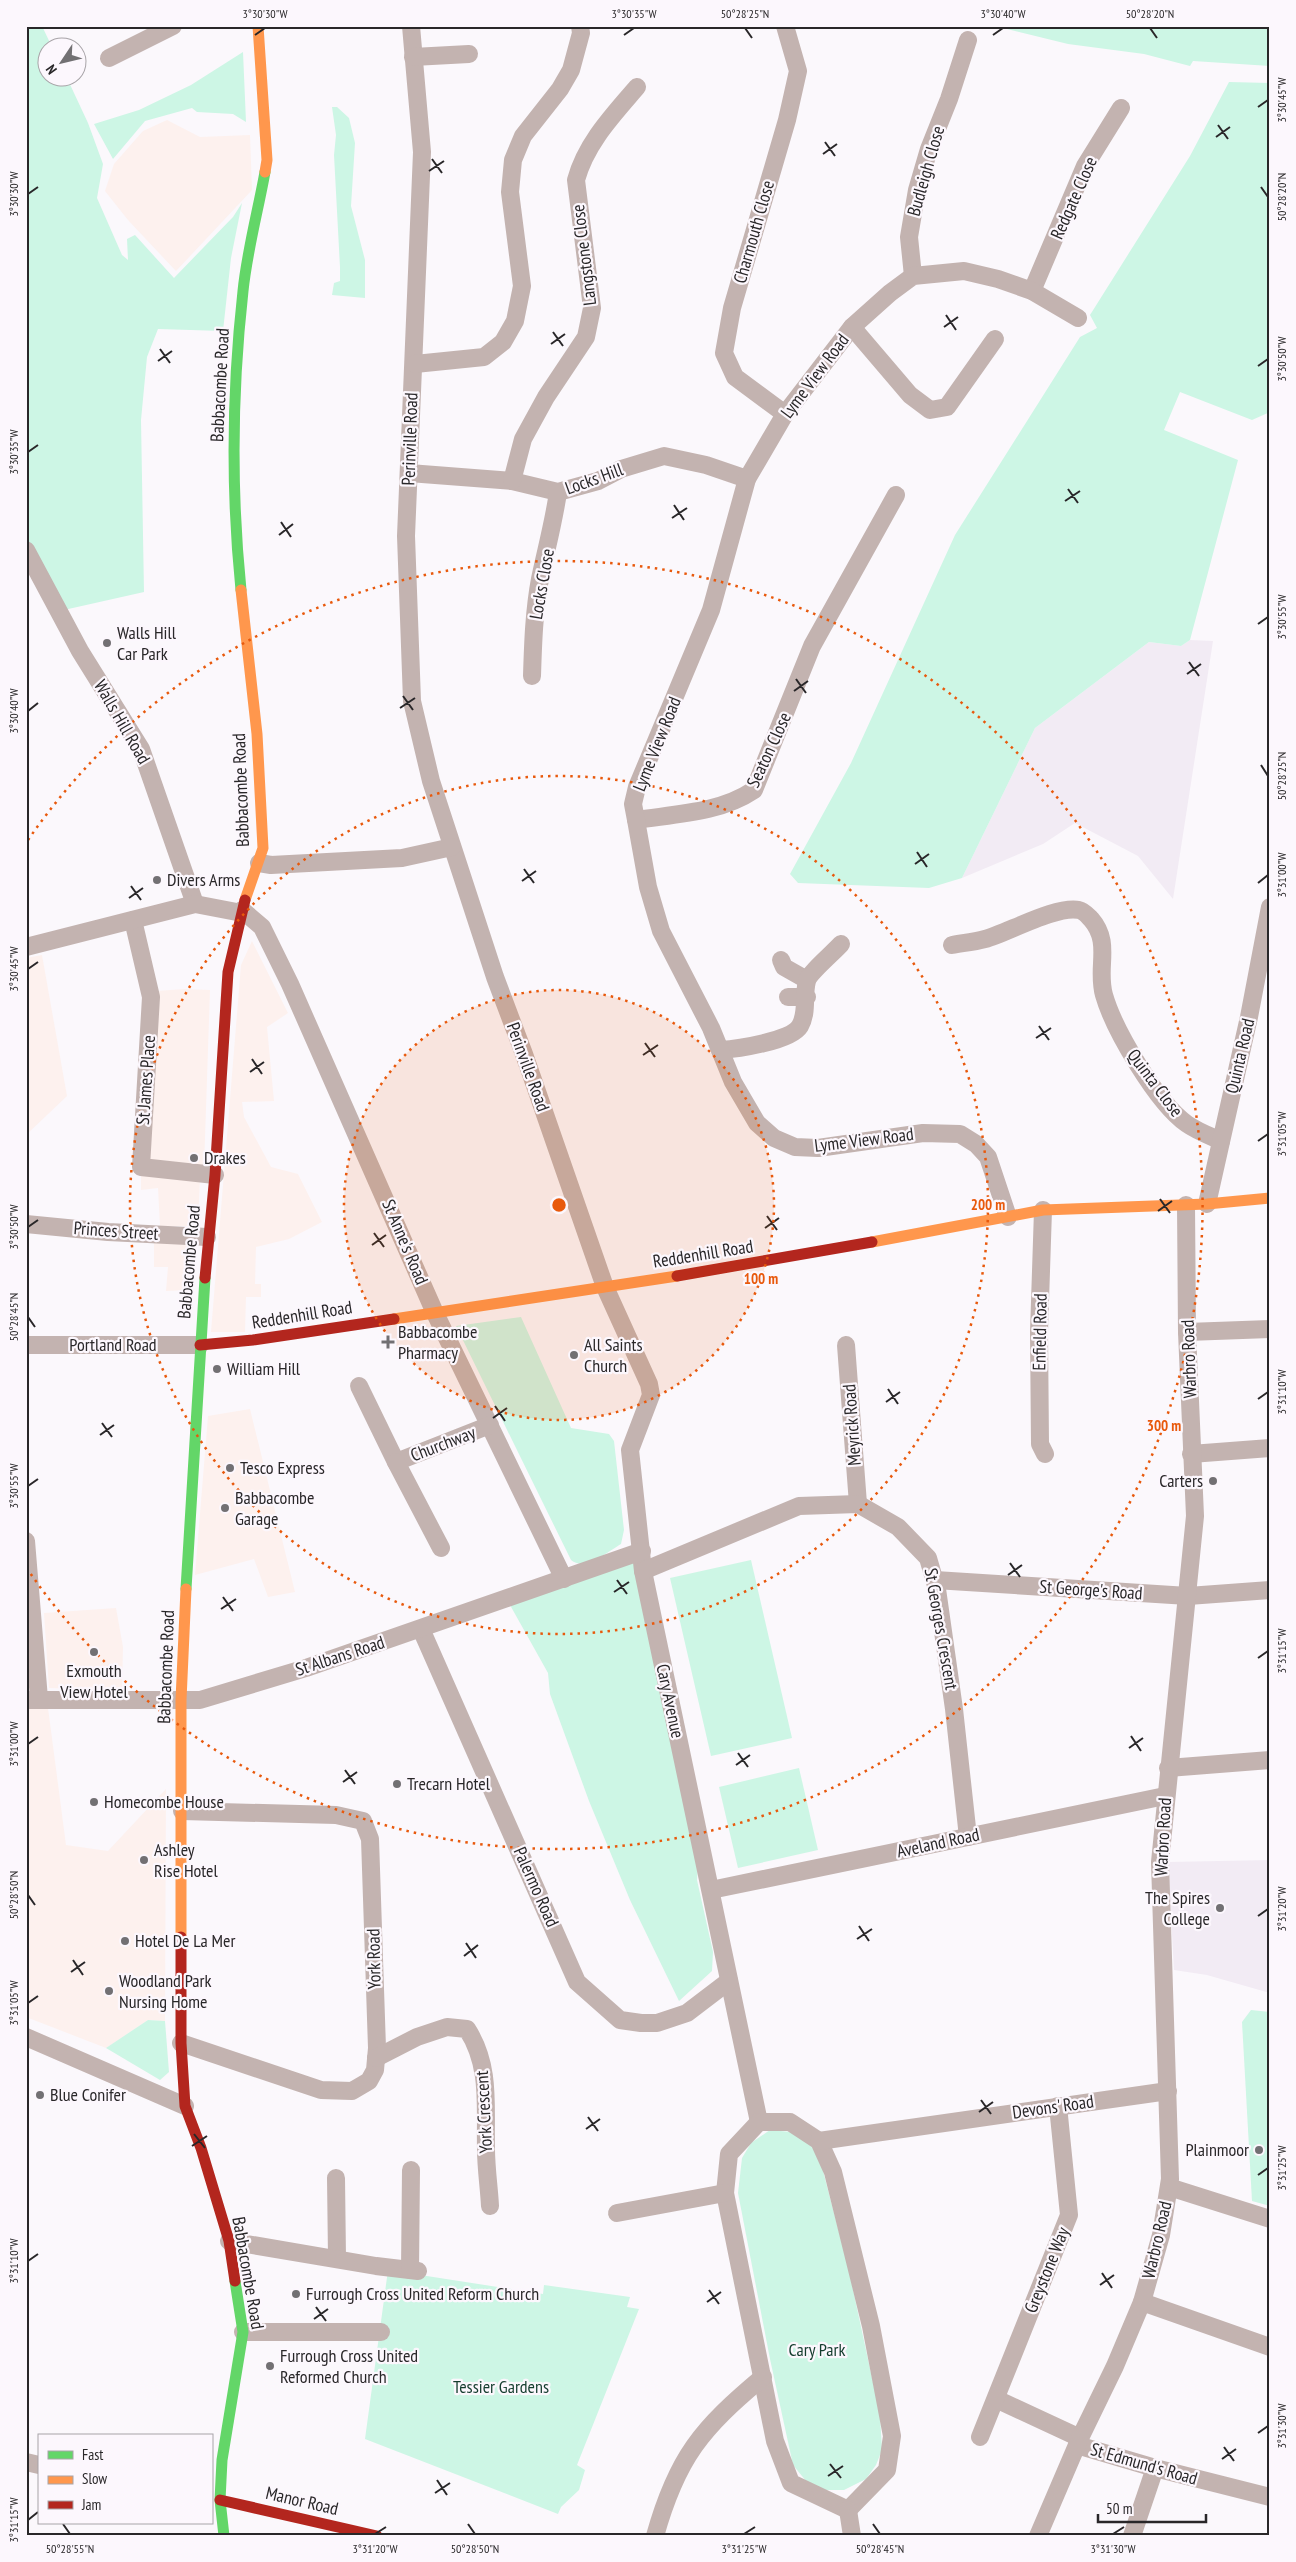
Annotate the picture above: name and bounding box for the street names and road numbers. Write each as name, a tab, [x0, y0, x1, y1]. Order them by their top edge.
street label: Budleigh Close	[902, 123, 949, 219]
street label: Redgate Close	[1045, 153, 1102, 243]
street label: Charmouth Close	[728, 178, 779, 286]
street label: Langstone Close	[566, 203, 601, 307]
street label: Babbacombe Road	[205, 328, 234, 442]
street label: Lyme View Road	[775, 329, 854, 422]
street label: Perinville Road	[396, 392, 423, 486]
street label: Locks Hill	[562, 457, 627, 500]
street label: Locks Close	[524, 547, 559, 621]
street label: Walls Hill Road	[89, 676, 156, 768]
street label: Lyme View Road	[627, 693, 686, 794]
street label: Seaton Close	[741, 709, 796, 791]
street label: Babbacombe Road	[227, 733, 254, 847]
street label: Quinta Road	[1220, 1016, 1259, 1096]
street label: Perinville Road	[502, 1019, 555, 1114]
street label: St James Place	[131, 1034, 160, 1126]
street label: Quinta Close	[1122, 1044, 1188, 1121]
street label: Lyme View Road	[813, 1122, 915, 1157]
street label: St Anne's Road	[377, 1196, 434, 1288]
street label: Babbacombe Road	[172, 1204, 205, 1320]
street label: Princes Street	[73, 1216, 159, 1245]
street label: Reddenhill Road	[651, 1234, 755, 1273]
street label: Enfield Road	[1027, 1293, 1052, 1371]
street label: Reddenhill Road	[250, 1295, 354, 1334]
street label: Warbro Road	[1176, 1319, 1201, 1399]
street label: Portland Road	[69, 1333, 157, 1356]
street label: Meyrick Road	[837, 1383, 866, 1467]
street label: Churchway	[407, 1421, 479, 1466]
street label: St Georges Crescent	[919, 1566, 964, 1692]
street label: St George's Road	[1039, 1574, 1143, 1605]
street label: Babbacombe Road	[152, 1610, 179, 1724]
street label: St Albans Road	[292, 1630, 387, 1681]
street label: Cary Avenue	[651, 1662, 690, 1740]
street label: Warbro Road	[1149, 1797, 1176, 1877]
street label: Aveland Road	[894, 1823, 981, 1862]
street label: Palermo Road	[509, 1843, 564, 1930]
street label: York Road	[361, 1928, 386, 1990]
street label: York Crescent	[470, 2070, 497, 2154]
street label: Devons' Road	[1011, 2089, 1095, 2124]
street label: Warbro Road	[1136, 2199, 1177, 2281]
street label: Babbacombe Road	[227, 2215, 270, 2331]
street label: Greystone Way	[1019, 2223, 1074, 2316]
street label: St Edmund's Road	[1088, 2437, 1200, 2490]
street label: Manor Road	[264, 2481, 341, 2520]

